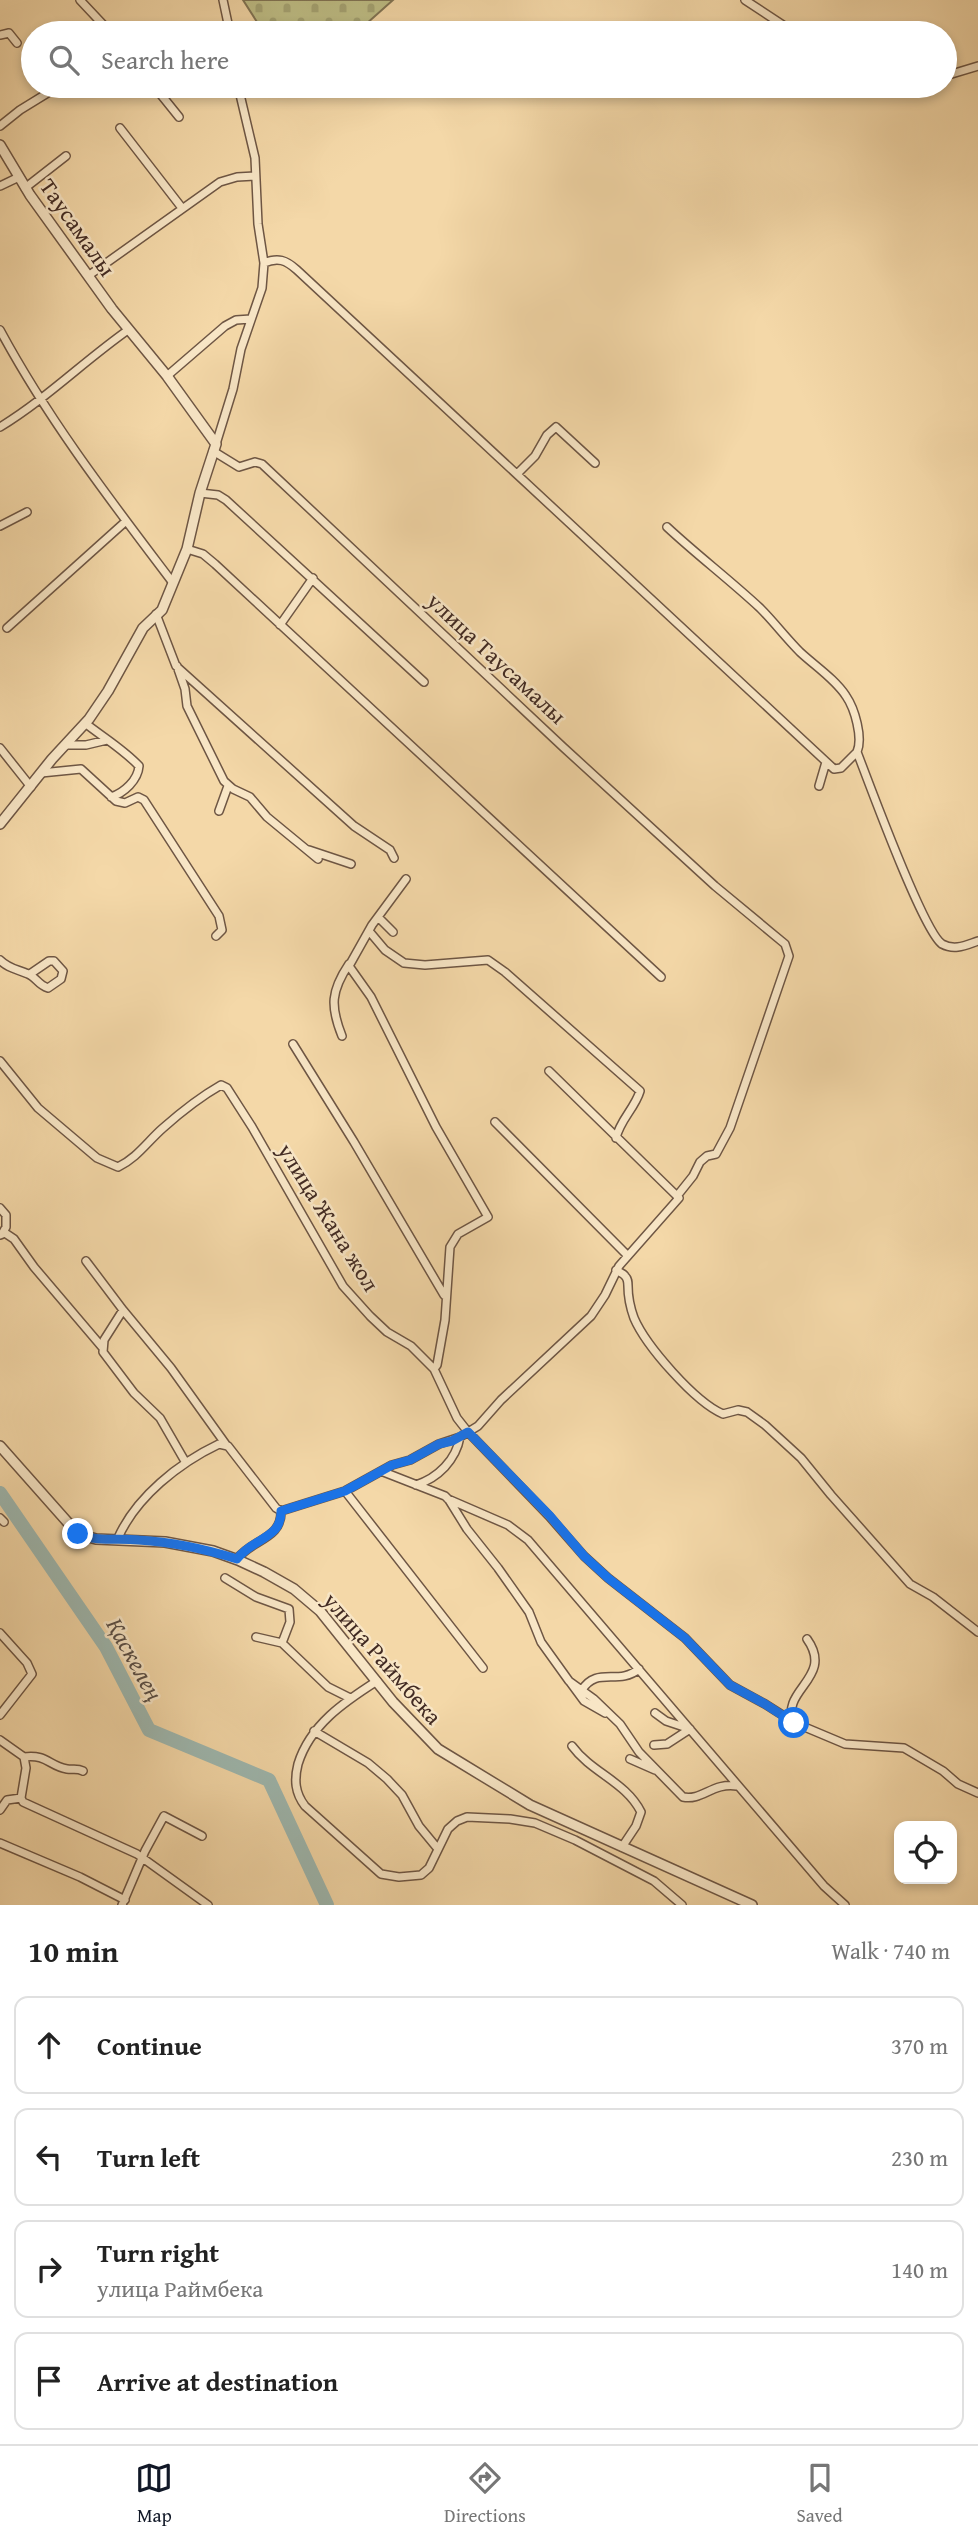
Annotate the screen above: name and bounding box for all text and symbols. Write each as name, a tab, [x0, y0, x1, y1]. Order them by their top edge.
search box	[21, 21, 957, 98]
text: Search here	[101, 40, 229, 79]
icon: search	[45, 41, 83, 79]
street label: Таусамалы	[32, 171, 124, 283]
street label: улица Таусамалы	[419, 584, 574, 731]
street label: улица Жана жол	[270, 1136, 388, 1298]
route end	[62, 1518, 93, 1549]
street label: улица Раймбека	[315, 1584, 450, 1732]
water label: Қаскелең	[98, 1611, 172, 1707]
route start	[778, 1707, 809, 1738]
map controls	[894, 1821, 957, 1884]
button: locate	[894, 1821, 957, 1884]
text: 10 min	[28, 1929, 118, 1973]
text: Walk · 740 m	[831, 1934, 950, 1967]
icon: ahead	[30, 2026, 68, 2064]
text: Continue	[97, 2026, 202, 2065]
text: 370 m	[891, 2029, 948, 2062]
icon: left	[30, 2138, 68, 2176]
text: Turn left	[97, 2138, 200, 2177]
text: 230 m	[891, 2141, 948, 2174]
text: Turn right	[97, 2233, 219, 2272]
icon: right	[30, 2250, 68, 2288]
text: 140 m	[891, 2253, 948, 2286]
text: улица Раймбека	[97, 2272, 263, 2305]
icon: arrive	[30, 2362, 68, 2400]
text: Arrive at destination	[97, 2362, 338, 2401]
tab: Map	[135, 2459, 173, 2529]
tab: Directions	[444, 2459, 526, 2529]
tab: Saved	[797, 2459, 843, 2529]

